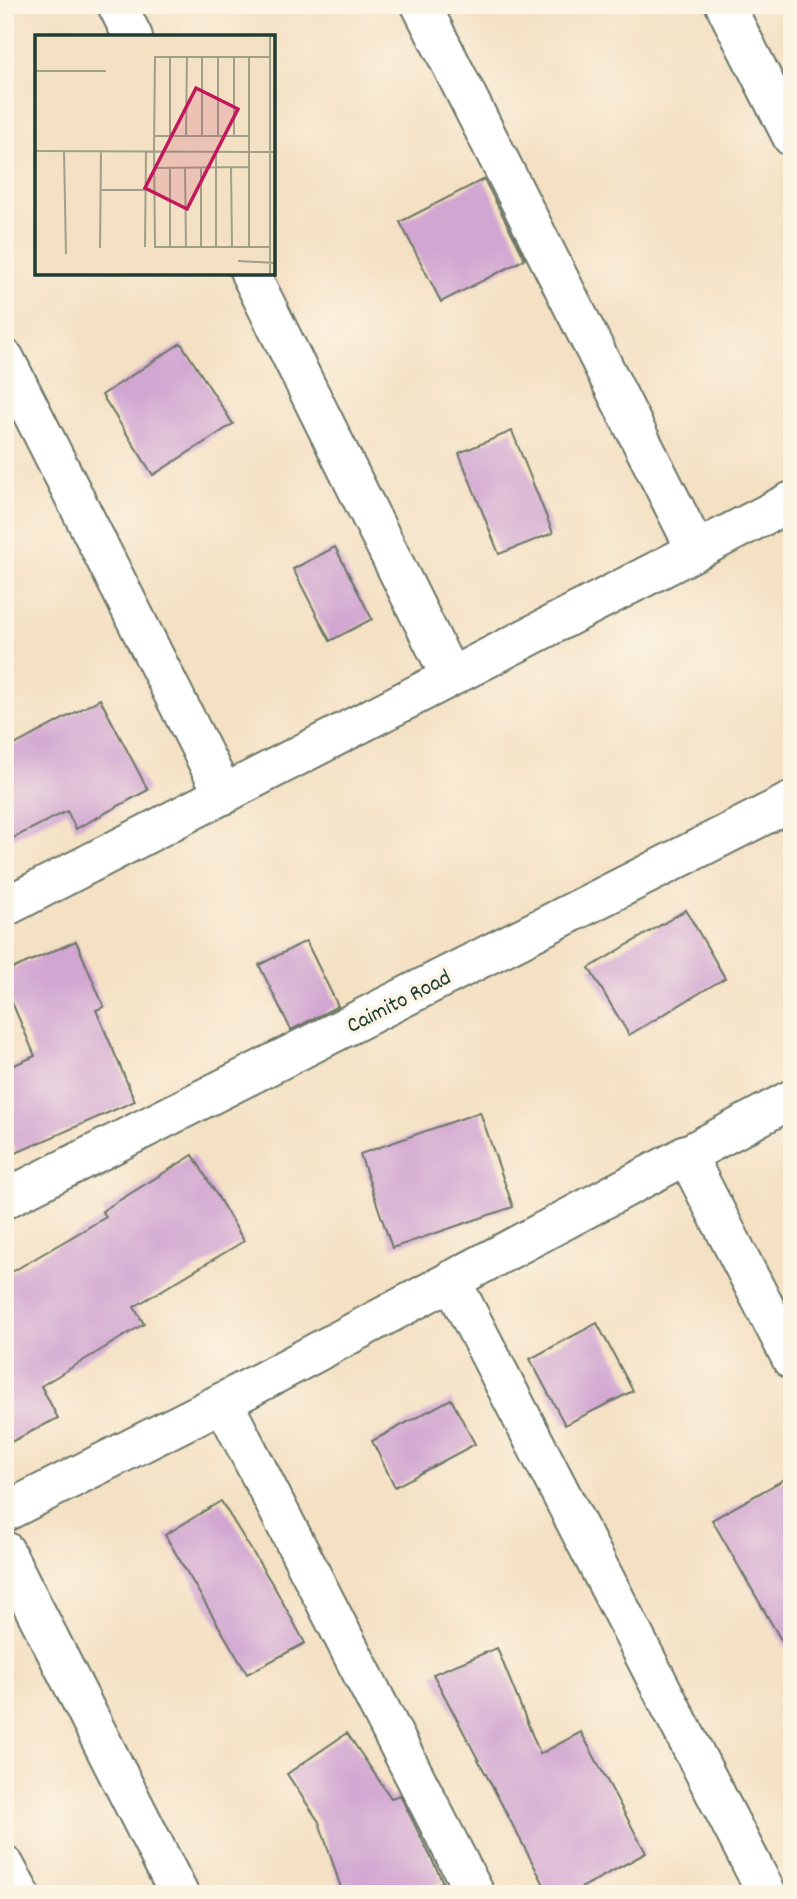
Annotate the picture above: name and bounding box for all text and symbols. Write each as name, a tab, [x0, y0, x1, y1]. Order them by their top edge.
inset map	[35, 35, 275, 275]
street label: Caimito Road	[342, 963, 458, 1044]

